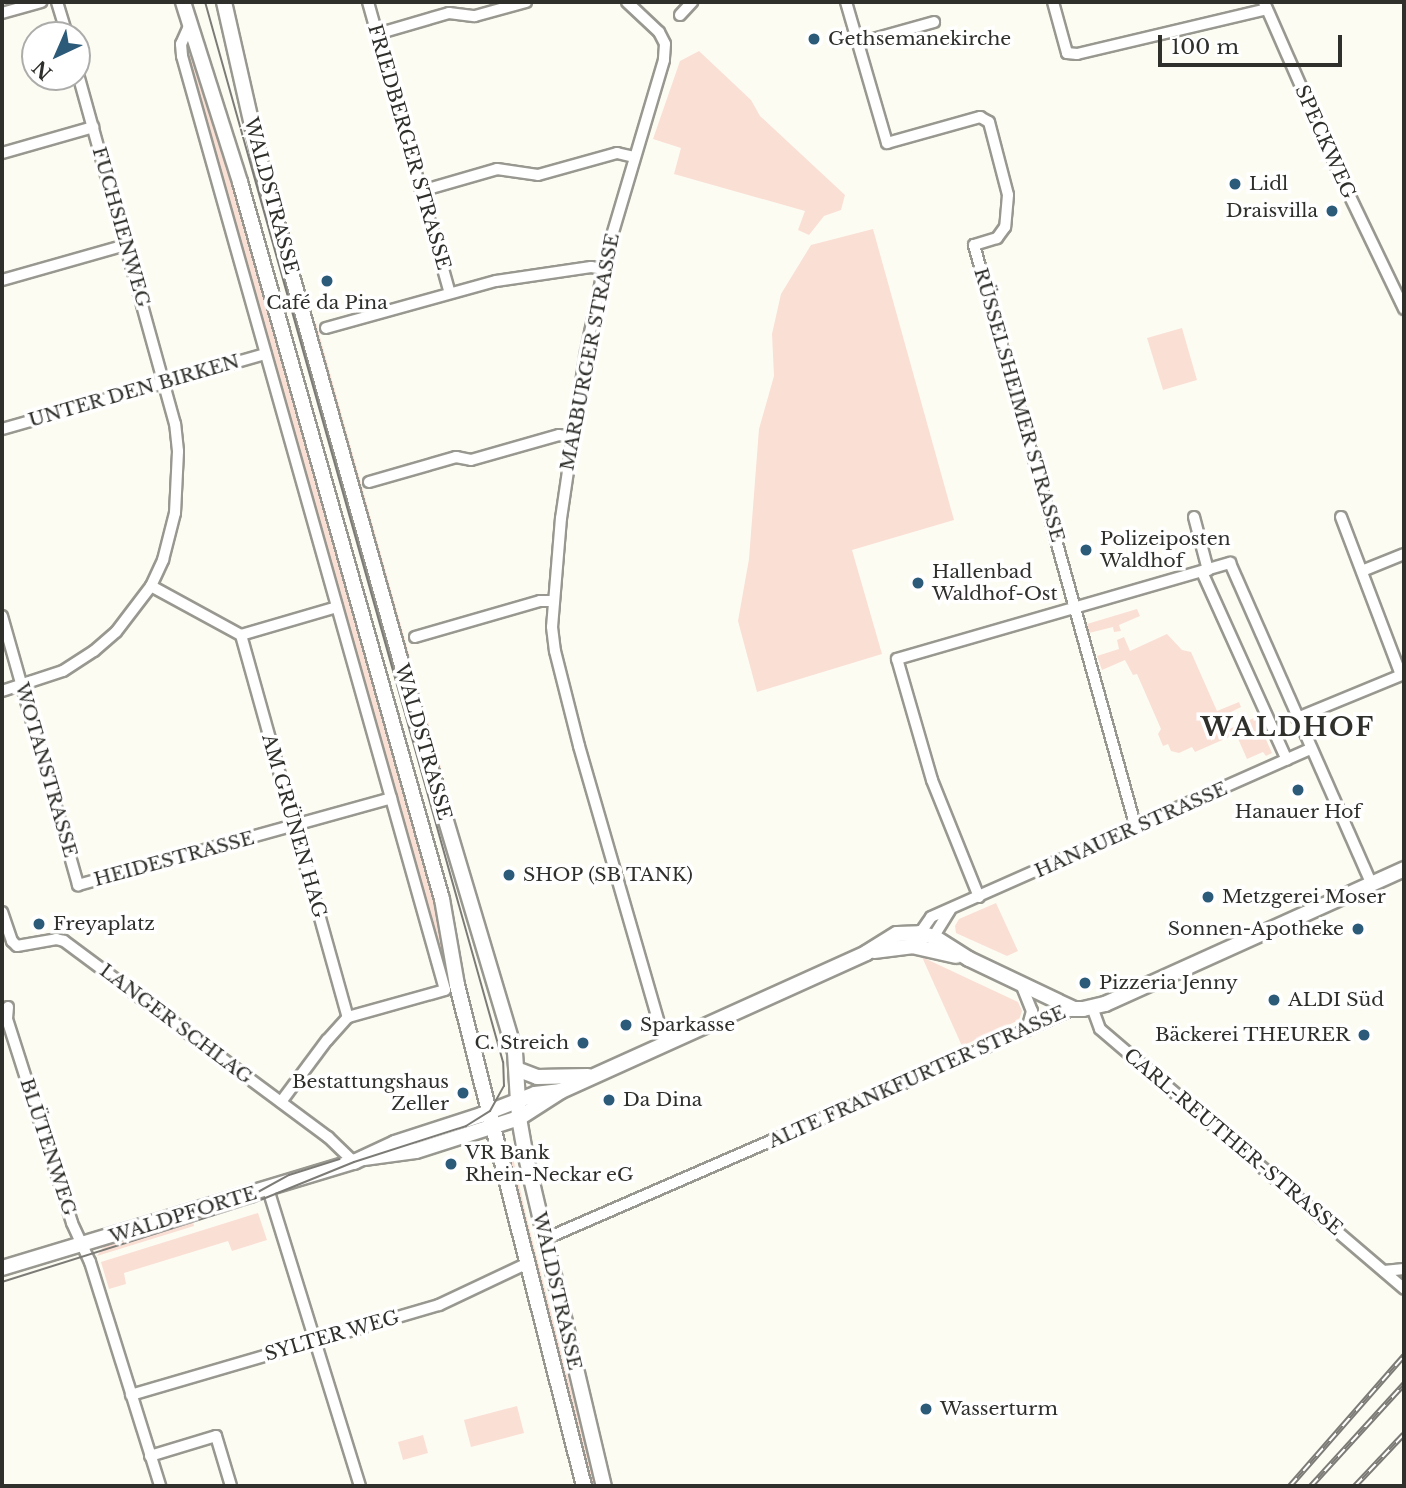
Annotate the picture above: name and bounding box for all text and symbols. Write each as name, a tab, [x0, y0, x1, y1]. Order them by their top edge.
north arrow	[21, 21, 91, 91]
street label: FRIEDBERGER STRASSE	[363, 21, 455, 273]
scale bar	[1161, 21, 1345, 65]
place label: Gethsemanekirche	[828, 28, 1011, 50]
marker: Gethsemanekirche	[806, 31, 822, 47]
text: 100 m	[1171, 34, 1239, 60]
text: N	[28, 56, 57, 85]
street label: SPECKWEG	[1290, 82, 1360, 202]
street label: WALDSTRASSE	[239, 115, 303, 277]
street label: FUCHSIENWEG	[87, 144, 155, 310]
place label: Lidl	[1249, 173, 1288, 195]
marker: Lidl	[1227, 176, 1243, 192]
place label: Draisvilla	[1226, 200, 1318, 222]
marker: Draisvilla	[1324, 203, 1340, 219]
street label: MARBURGER STRASSE	[556, 231, 624, 473]
street label: RÜSSELSHEIMER STRASSE	[969, 265, 1069, 545]
marker: Café da Pina	[319, 273, 335, 289]
place label: Café da Pina	[266, 292, 388, 314]
street label: UNTER DEN BIRKEN	[26, 350, 242, 432]
place label: Polizeiposten Waldhof	[1100, 528, 1231, 572]
marker: Polizeiposten Waldhof	[1078, 542, 1094, 558]
place label: Hallenbad Waldhof-Ost	[932, 561, 1058, 605]
marker: Hallenbad Waldhof-Ost	[910, 575, 926, 591]
street label: WALDSTRASSE	[390, 661, 456, 823]
street label: WOTANSTRASSE	[10, 680, 82, 860]
district label: WALDHOF	[1202, 712, 1374, 744]
street label: AM GRÜNEN HAG	[257, 731, 331, 921]
street label: HANAUER STRASSE	[1031, 777, 1231, 883]
marker: Hanauer Hof	[1290, 782, 1306, 798]
place label: Hanauer Hof	[1234, 801, 1362, 823]
street label: HEIDESTRASSE	[91, 827, 257, 891]
place label: SHOP (SB TANK)	[523, 864, 694, 886]
marker: SHOP (SB TANK)	[501, 867, 517, 883]
place label: Metzgerei Moser	[1222, 886, 1386, 908]
marker: Metzgerei Moser	[1200, 889, 1216, 905]
place label: Freyaplatz	[53, 913, 155, 935]
marker: Freyaplatz	[31, 916, 47, 932]
place label: Sonnen-Apotheke	[1168, 918, 1344, 940]
marker: Sonnen-Apotheke	[1350, 921, 1366, 937]
street label: LANGER SCHLAG	[95, 959, 257, 1089]
place label: Pizzeria Jenny	[1099, 972, 1238, 994]
marker: Pizzeria Jenny	[1077, 975, 1093, 991]
place label: ALDI Süd	[1288, 989, 1384, 1011]
marker: ALDI Süd	[1266, 992, 1282, 1008]
street label: ALTE FRANKFURTER STRASSE	[765, 1001, 1069, 1153]
place label: Sparkasse	[640, 1014, 735, 1036]
marker: Sparkasse	[618, 1017, 634, 1033]
place label: Bäckerei THEURER	[1154, 1024, 1350, 1046]
marker: Bäckerei THEURER	[1356, 1027, 1372, 1043]
place label: C. Streich	[474, 1032, 569, 1054]
marker: C. Streich	[575, 1035, 591, 1051]
street label: CARL-REUTHER-STRASSE	[1119, 1044, 1347, 1240]
place label: Bestattungshaus Zeller	[292, 1071, 449, 1115]
street label: BLÜTENWEG	[15, 1075, 81, 1219]
marker: Bestattungshaus Zeller	[455, 1085, 471, 1101]
place label: Da Dina	[623, 1089, 703, 1111]
marker: Da Dina	[601, 1092, 617, 1108]
place label: VR Bank Rhein-Neckar eG	[465, 1142, 634, 1186]
marker: VR Bank Rhein-Neckar eG	[443, 1156, 459, 1172]
street label: WALDPFORTE	[106, 1182, 260, 1248]
street label: WALDSTRASSE	[528, 1210, 586, 1372]
street label: SYLTER WEG	[262, 1306, 402, 1366]
place label: Wasserturm	[940, 1398, 1058, 1420]
marker: Wasserturm	[918, 1401, 934, 1417]

